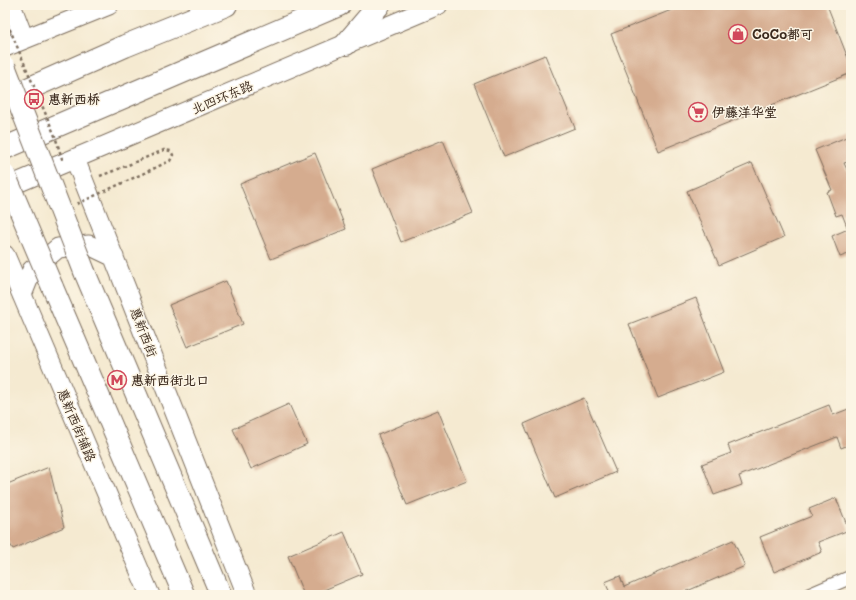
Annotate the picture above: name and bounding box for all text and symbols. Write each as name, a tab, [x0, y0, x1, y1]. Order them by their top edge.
shop icon: CoCo都可	[727, 23, 749, 45]
place label: CoCo都可	[752, 25, 813, 42]
street label: 北四环东路	[189, 76, 255, 117]
bus stop icon: 惠新西桥	[23, 88, 45, 110]
place label: 惠新西桥	[48, 90, 100, 107]
supermarket icon: 伊藤洋华堂	[687, 101, 709, 123]
place label: 伊藤洋华堂	[712, 103, 777, 120]
street label: 惠新西街	[127, 304, 162, 359]
metro station icon: 惠新西街北口	[106, 369, 128, 391]
place label: 惠新西街北口	[131, 371, 209, 388]
street label: 惠新西街辅路	[54, 386, 101, 464]

